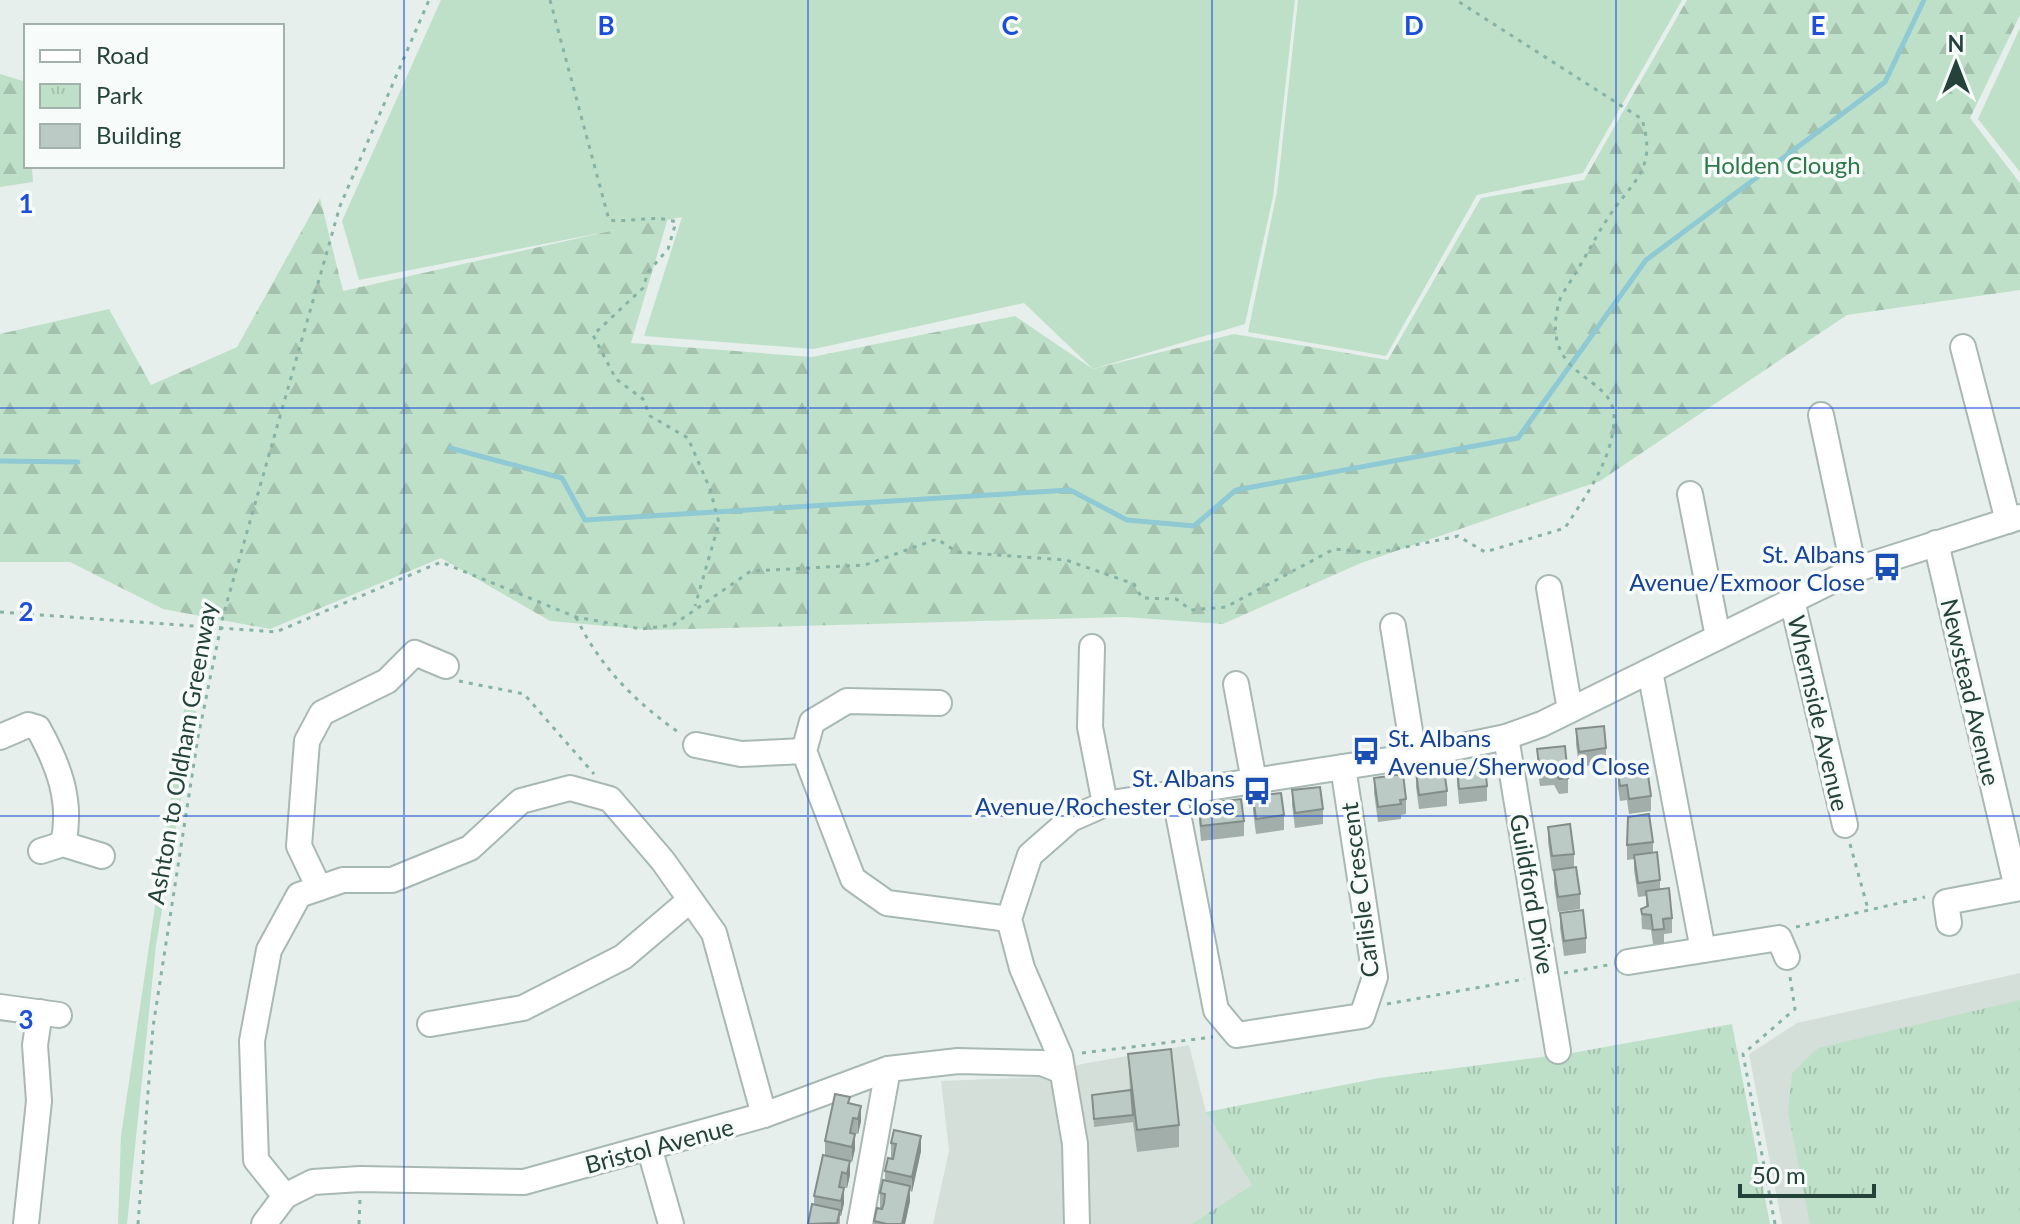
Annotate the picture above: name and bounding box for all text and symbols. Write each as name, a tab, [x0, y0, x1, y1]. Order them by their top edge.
text: B	[597, 9, 615, 41]
text: C	[1001, 9, 1019, 41]
text: D	[1404, 9, 1424, 41]
text: E	[1811, 9, 1825, 41]
legend	[24, 24, 284, 168]
north arrow	[1916, 24, 1996, 104]
text: N	[1948, 30, 1964, 57]
text: Road	[96, 40, 149, 69]
text: Park	[96, 80, 144, 109]
text: Building	[96, 120, 181, 149]
park label: Holden Clough	[1703, 150, 1861, 179]
text: 1	[18, 187, 34, 219]
place label: St. Albans Avenue/Exmoor Close	[1629, 539, 1865, 596]
bus stop icon: St. Albans Avenue/Exmoor Close	[1872, 552, 1902, 582]
text: 2	[18, 595, 34, 627]
street label: Newstead Avenue	[1935, 596, 2007, 788]
street label: Ashton to Oldham Greenway	[140, 599, 222, 906]
street label: Whernside Avenue	[1782, 612, 1856, 814]
place label: St. Albans Avenue/Sherwood Close	[1388, 723, 1650, 780]
bus stop icon: St. Albans Avenue/Sherwood Close	[1351, 736, 1381, 766]
place label: St. Albans Avenue/Rochester Close	[975, 763, 1235, 820]
bus stop icon: St. Albans Avenue/Rochester Close	[1242, 776, 1272, 806]
street label: Carlisle Crescent	[1334, 800, 1384, 979]
street label: Guildford Drive	[1505, 812, 1561, 976]
text: 3	[18, 1003, 34, 1035]
street label: Bristol Avenue	[581, 1111, 737, 1179]
scale bar	[1740, 1148, 1874, 1198]
text: 50 m	[1752, 1160, 1806, 1189]

